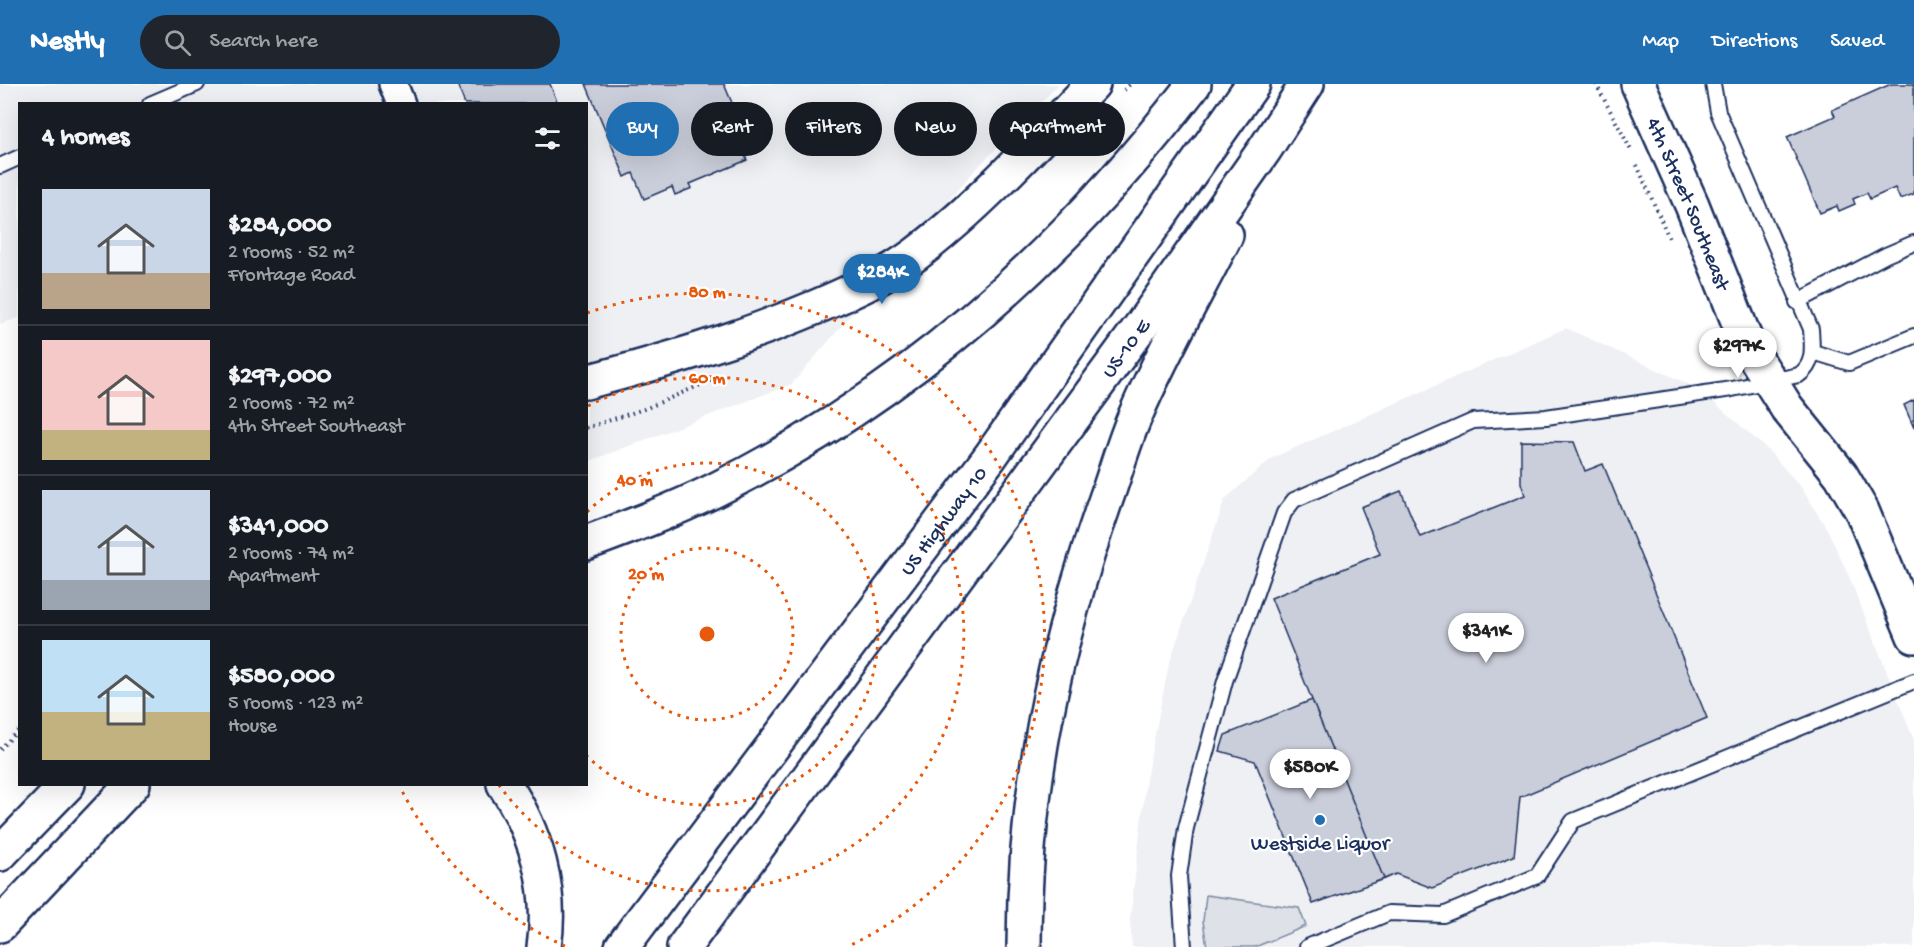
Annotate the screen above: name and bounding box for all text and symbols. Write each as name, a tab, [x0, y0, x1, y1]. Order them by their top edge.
search box	[140, 15, 560, 69]
text: Nestly	[30, 26, 104, 59]
icon: search	[161, 26, 194, 59]
text: Search here	[209, 29, 318, 55]
text: Map	[1642, 30, 1679, 55]
text: Directions	[1712, 30, 1797, 55]
text: Saved	[1830, 30, 1884, 55]
chip: Buy	[606, 102, 679, 156]
chip: Rent	[691, 102, 773, 156]
chip: Filters	[785, 102, 882, 156]
chip: New	[894, 102, 977, 156]
chip: Apartment	[989, 102, 1125, 156]
street label: 4th Street Southeast	[1639, 115, 1734, 297]
icon: filters	[531, 122, 564, 155]
text: 4 homes	[42, 123, 129, 154]
text: $284,000	[228, 211, 331, 242]
icon: home	[90, 213, 162, 285]
text: 2 rooms · 52 m²	[228, 242, 355, 265]
pin: $284K	[840, 254, 924, 305]
text: $284K	[857, 262, 907, 285]
text: Frontage Road	[228, 265, 355, 288]
text: 80 m	[688, 283, 726, 304]
street label: US-10 E	[1098, 315, 1158, 384]
pin: $297K	[1696, 328, 1780, 379]
text: $297K	[1713, 336, 1763, 359]
text: $297,000	[228, 362, 331, 393]
icon: home	[90, 364, 162, 436]
text: 60 m	[689, 369, 725, 390]
text: 2 rooms · 72 m²	[228, 393, 355, 416]
text: 4th Street Southeast	[228, 416, 404, 439]
street label: US Highway 10	[896, 462, 995, 582]
text: 40 m	[616, 471, 653, 492]
text: $341,000	[228, 512, 328, 543]
icon: home	[90, 514, 162, 586]
text: 2 rooms · 74 m²	[228, 543, 354, 566]
text: 20 m	[628, 565, 664, 586]
text: Apartment	[228, 566, 318, 589]
pin: $341K	[1444, 613, 1528, 664]
text: $341K	[1462, 621, 1510, 644]
centre of rings	[697, 624, 717, 644]
text: $580,000	[228, 662, 335, 693]
icon: home	[90, 664, 162, 736]
text: 5 rooms · 123 m²	[228, 693, 364, 716]
text: House	[228, 716, 277, 739]
pin: $580K	[1268, 749, 1352, 800]
text: $580K	[1284, 757, 1336, 780]
marker: Westside Liquor	[1313, 813, 1327, 827]
place label: Westside Liquor	[1251, 833, 1391, 858]

